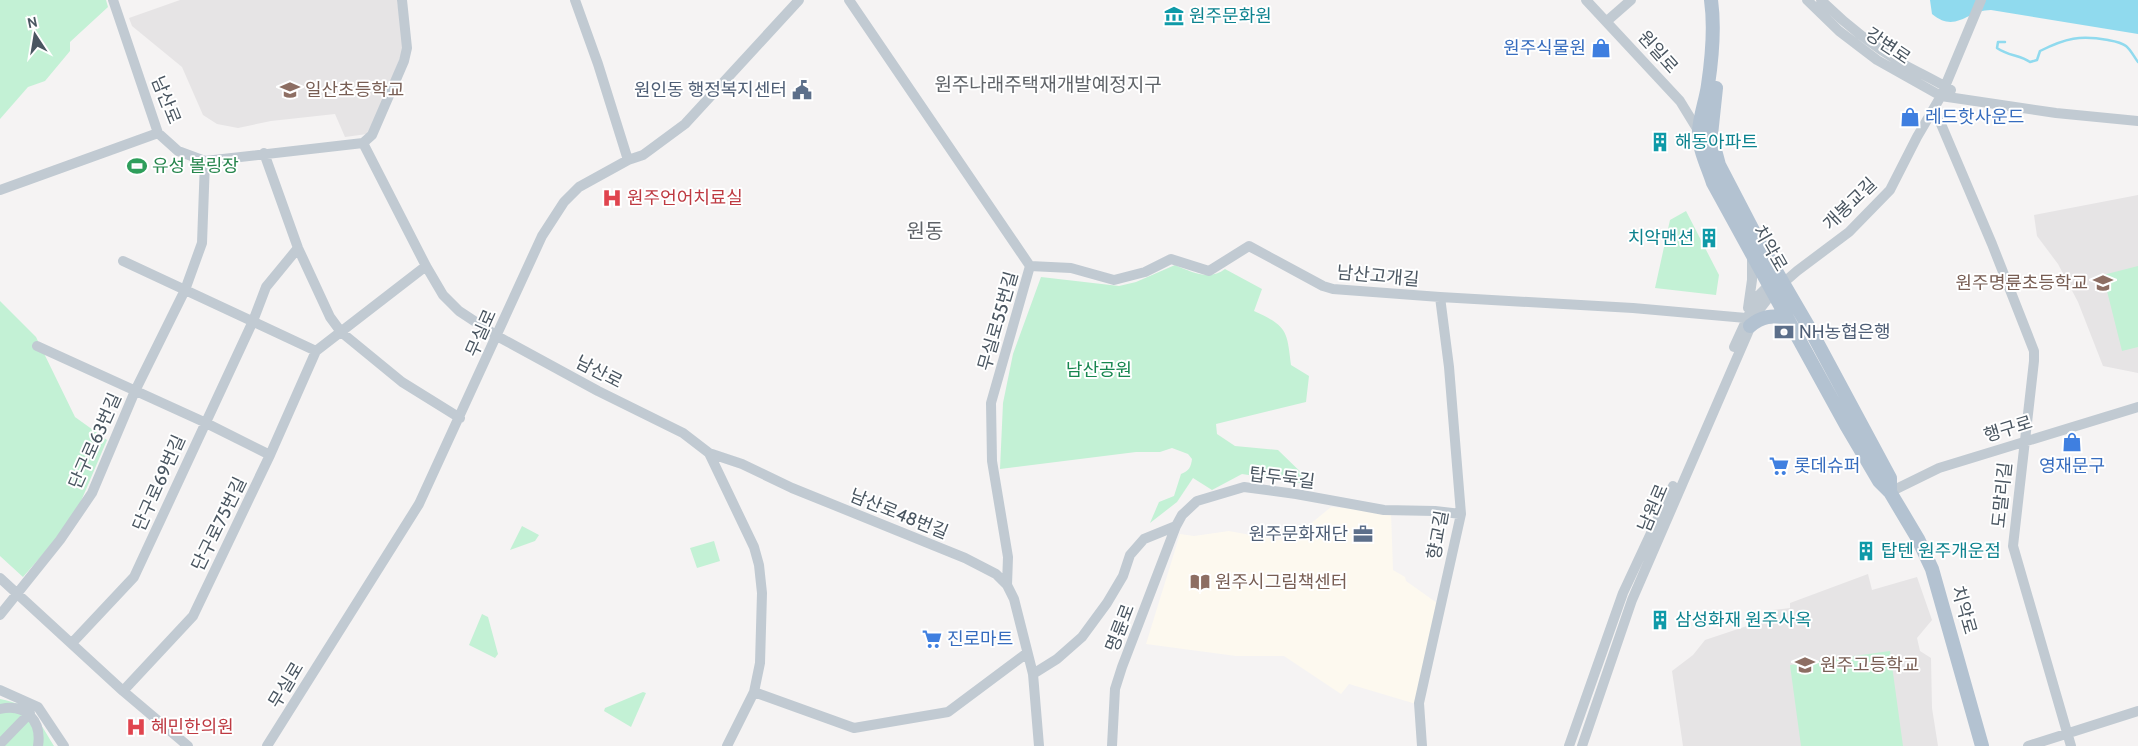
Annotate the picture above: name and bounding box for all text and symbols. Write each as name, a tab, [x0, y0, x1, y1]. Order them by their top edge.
museum icon: 원주문화원	[1163, 5, 1185, 27]
place label: 원주문화원	[1189, 5, 1272, 27]
north arrow	[10, 10, 60, 60]
text: N	[26, 12, 39, 32]
street label: 강변로	[1861, 23, 1915, 69]
street label: 원일로	[1633, 26, 1683, 78]
place label: 원주식물원	[1503, 37, 1586, 59]
shop icon: 원주식물원	[1590, 37, 1612, 59]
street label: 남산로	[146, 73, 186, 127]
district label: 원주나래주택재개발예정지구	[934, 73, 1162, 96]
school or university icon: 일산초등학교	[279, 79, 301, 101]
place label: 일산초등학교	[305, 79, 404, 101]
place label: 원인동 행정복지센터	[634, 79, 787, 101]
public building icon: 원인동 행정복지센터	[791, 79, 813, 101]
shop icon: 레드핫사운드	[1899, 106, 1921, 128]
place label: 레드핫사운드	[1925, 106, 2024, 128]
building icon: 해동아파트	[1649, 131, 1671, 153]
place label: 해동아파트	[1675, 131, 1758, 153]
sports icon: 유성 볼링장	[126, 155, 148, 177]
place label: 유성 볼링장	[152, 155, 239, 177]
street label: 개봉교길	[1819, 173, 1881, 235]
hospital icon: 원주언어치료실	[601, 187, 623, 209]
place label: 원주언어치료실	[627, 187, 743, 209]
district label: 원동	[907, 219, 943, 243]
street label: 치악로	[1748, 221, 1792, 275]
place label: 치악맨션	[1628, 227, 1694, 249]
building icon: 치악맨션	[1698, 227, 1720, 249]
street label: 남산고개길	[1336, 261, 1420, 291]
street label: 무실로55번길	[973, 269, 1023, 373]
place label: 원주명륜초등학교	[1956, 272, 2088, 294]
school or university icon: 원주명륜초등학교	[2092, 272, 2114, 294]
street label: 무실로	[461, 306, 501, 360]
bank icon: NH농협은행	[1773, 321, 1795, 343]
place label: NH농협은행	[1799, 321, 1891, 343]
street label: 남산로	[572, 351, 626, 393]
park label: 남산공원	[1066, 359, 1132, 381]
street label: 단구로63번길	[64, 390, 126, 492]
street label: 행구로	[1981, 411, 2035, 447]
street label: 단구로69번길	[128, 431, 190, 535]
shop icon: 영재문구	[2061, 431, 2083, 453]
supermarket icon: 롯데슈퍼	[1768, 455, 1790, 477]
place label: 롯데슈퍼	[1794, 455, 1860, 477]
place label: 영재문구	[2039, 455, 2105, 477]
street label: 도말리길	[1988, 461, 2016, 529]
street label: 탑두둑길	[1248, 463, 1316, 493]
street label: 단구로75번길	[187, 474, 251, 574]
street label: 남원로	[1633, 481, 1673, 535]
street label: 남산로48번길	[847, 484, 951, 544]
street label: 향교길	[1423, 509, 1453, 561]
place label: 원주문화재단	[1249, 523, 1348, 545]
office icon: 원주문화재단	[1352, 523, 1374, 545]
building icon: 탑텐 원주개운점	[1855, 540, 1877, 562]
place label: 탑텐 원주개운점	[1881, 540, 2001, 562]
library icon: 원주시그림책센터	[1189, 571, 1211, 593]
place label: 원주시그림책센터	[1215, 571, 1347, 593]
street label: 치악로	[1947, 583, 1981, 637]
street label: 명륜로	[1101, 601, 1139, 655]
building icon: 삼성화재 원주사옥	[1649, 609, 1671, 631]
place label: 삼성화재 원주사옥	[1675, 609, 1812, 631]
supermarket icon: 진로마트	[921, 628, 943, 650]
place label: 진로마트	[947, 628, 1013, 650]
school or university icon: 원주고등학교	[1794, 654, 1816, 676]
place label: 원주고등학교	[1820, 654, 1919, 676]
street label: 무실로	[264, 658, 308, 712]
hospital icon: 혜민한의원	[125, 716, 147, 738]
place label: 혜민한의원	[151, 716, 234, 738]

